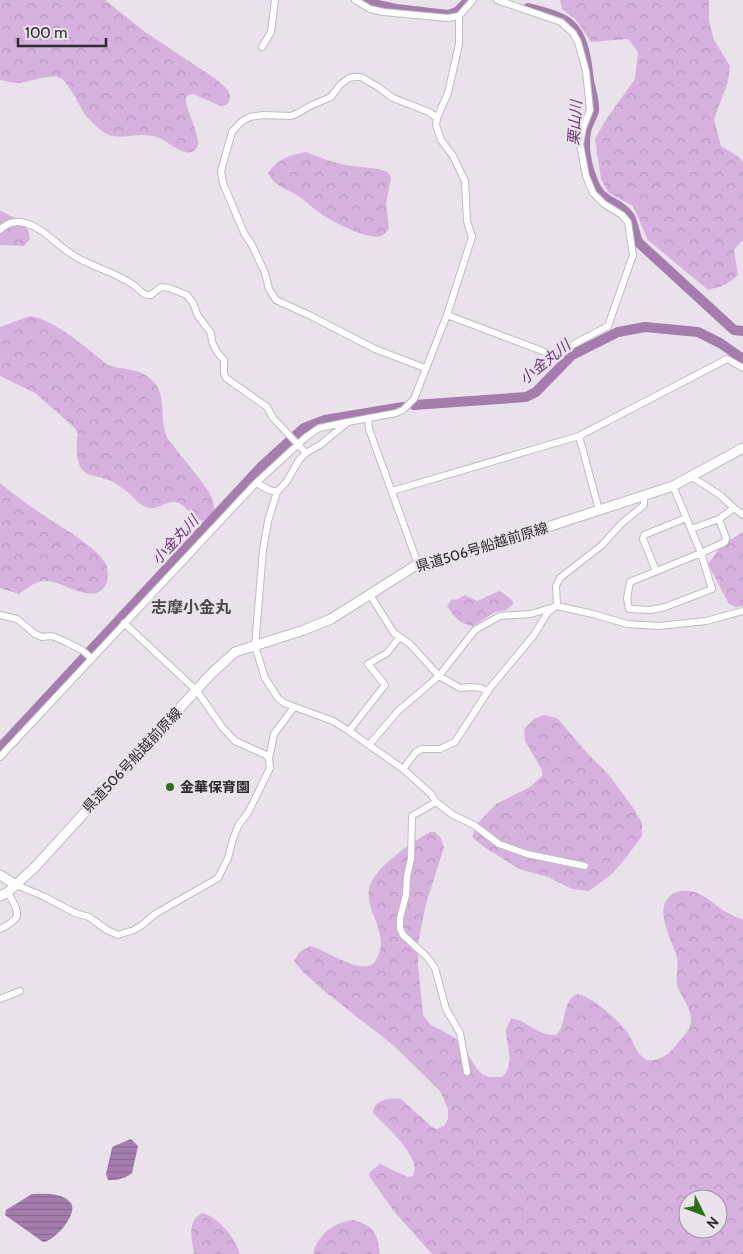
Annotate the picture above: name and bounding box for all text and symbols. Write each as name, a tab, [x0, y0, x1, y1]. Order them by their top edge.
scale bar	[18, 15, 105, 47]
text: 100 m	[25, 24, 67, 42]
water label: 栗山川	[564, 98, 586, 146]
water label: 小金丸川	[516, 335, 576, 388]
water label: 小金丸川	[148, 510, 203, 568]
street label: 県道506号船越前原線	[414, 518, 550, 576]
district label: 志摩小金丸	[151, 598, 231, 617]
street label: 県道506号船越前原線	[79, 704, 185, 816]
place label: 金華保育園	[180, 778, 250, 796]
marker: 金華保育園	[164, 781, 176, 793]
north arrow	[678, 1189, 728, 1239]
text: N	[703, 1213, 723, 1232]

